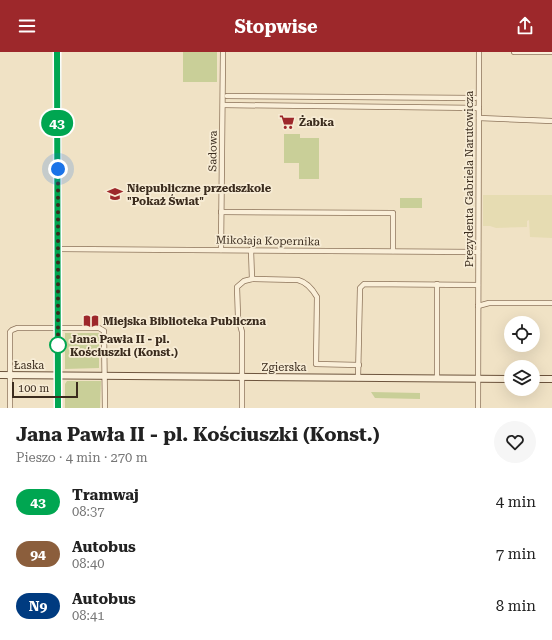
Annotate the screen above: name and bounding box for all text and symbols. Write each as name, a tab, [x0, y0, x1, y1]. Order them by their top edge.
icon: menu	[16, 15, 38, 37]
icon: share	[514, 15, 536, 37]
text: Stopwise	[234, 16, 318, 37]
street label: Prezydenta Gabriela Narutowicza	[463, 91, 476, 267]
line badge: 43	[39, 110, 75, 136]
supermarket icon: Żabka	[278, 113, 296, 131]
text: 43	[49, 115, 65, 131]
place label: Żabka	[299, 115, 334, 129]
street label: Sadowa	[206, 130, 220, 172]
your location	[48, 159, 68, 179]
place label: Niepubliczne przedszkole "Pokaż Świat"	[127, 182, 272, 208]
school or university icon: Niepubliczne przedszkole "Pokaż Świat"	[106, 185, 124, 203]
street label: Mikołaja Kopernika	[216, 234, 320, 248]
library icon: Miejska Biblioteka Publiczna	[82, 312, 100, 330]
place label: Miejska Biblioteka Publiczna	[103, 315, 266, 328]
map controls	[504, 316, 540, 396]
button: locate	[504, 316, 540, 352]
place label: Jana Pawła II - pl. Kościuszki (Konst.)	[70, 333, 178, 359]
marker: Jana Pawła II - pl. Kościuszki (Konst.)	[49, 336, 67, 354]
street label: Łaska	[14, 359, 44, 372]
button: layers	[504, 360, 540, 396]
street label: Zgierska	[261, 361, 307, 374]
scale bar	[12, 380, 78, 399]
text: 100 m	[18, 382, 49, 395]
button: heart	[494, 421, 536, 463]
text: Jana Pawła II - pl. Kościuszki (Konst.)	[16, 423, 380, 446]
text: Pieszo · 4 min · 270 m	[16, 450, 148, 465]
text: Tramwaj	[72, 486, 139, 504]
text: 4 min	[496, 493, 536, 511]
text: 43	[30, 494, 46, 510]
text: 08:37	[72, 504, 104, 519]
text: Autobus	[72, 538, 136, 556]
text: 7 min	[496, 545, 536, 563]
text: 94	[30, 546, 46, 562]
text: 08:40	[72, 556, 104, 571]
text: Autobus	[72, 590, 136, 608]
text: 8 min	[496, 597, 536, 615]
text: N9	[29, 598, 47, 614]
text: 08:41	[72, 608, 104, 623]

